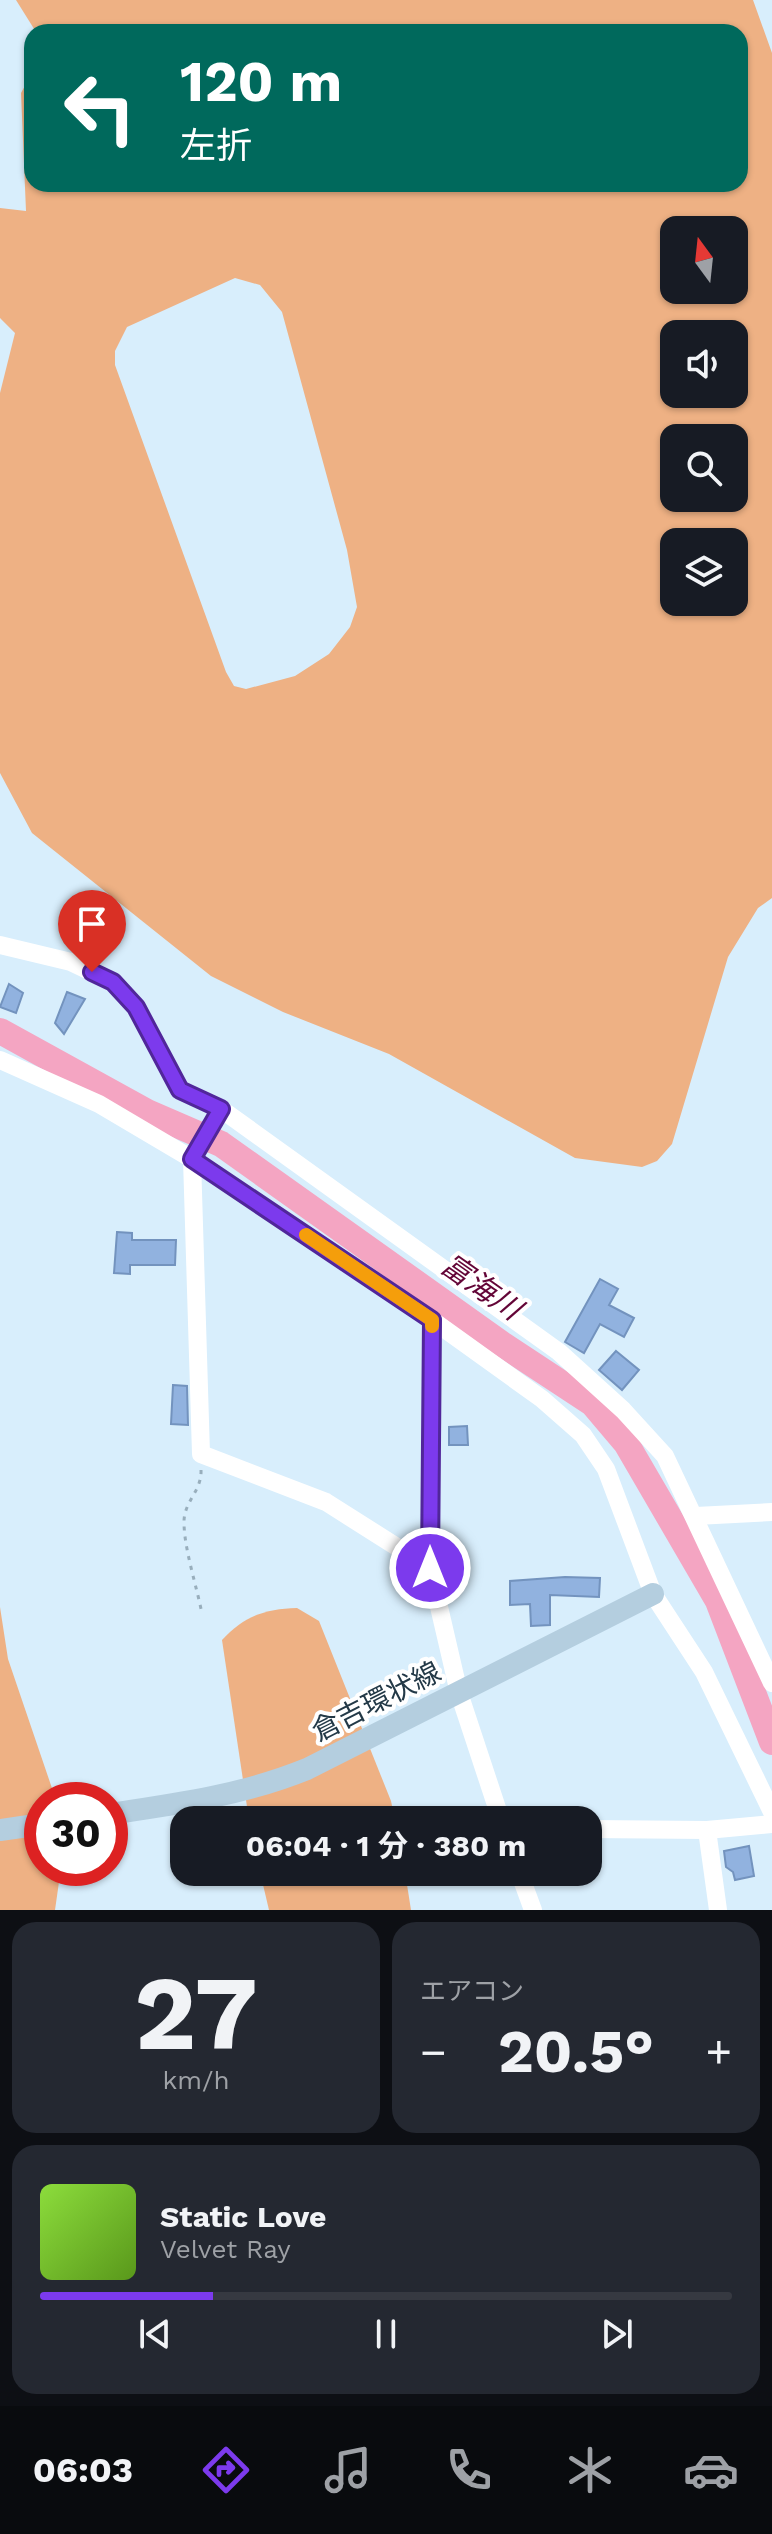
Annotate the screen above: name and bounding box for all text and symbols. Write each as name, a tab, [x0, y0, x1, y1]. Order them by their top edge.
text: 120 m	[180, 49, 342, 115]
icon: left	[48, 56, 152, 160]
text: 左折	[180, 125, 252, 167]
north arrow	[660, 216, 748, 304]
map controls	[660, 216, 748, 616]
button: sound	[660, 320, 748, 408]
button: search	[660, 424, 748, 512]
button: layers	[660, 528, 748, 616]
pin	[58, 890, 126, 972]
icon: arrive	[70, 902, 114, 946]
water label: 富海川	[434, 1246, 531, 1328]
position arrow	[388, 1526, 472, 1610]
street label: 倉吉環状線	[306, 1655, 446, 1748]
speed limit sign: 30	[24, 1782, 128, 1886]
text: 06:04 · 1 分 · 380 m	[246, 1828, 526, 1863]
text: 27	[134, 1952, 258, 2074]
text: エアコン	[420, 1976, 524, 2006]
text: 20.5°	[498, 2016, 654, 2087]
text: −	[420, 2026, 447, 2078]
text: +	[705, 2026, 732, 2078]
text: km/h	[163, 2065, 229, 2095]
text: Static Love	[160, 2199, 326, 2234]
text: Velvet Ray	[160, 2234, 291, 2264]
icon: previous	[133, 2312, 177, 2356]
icon: pause	[364, 2312, 408, 2356]
icon: next	[595, 2312, 639, 2356]
icon: directions	[198, 2442, 254, 2498]
icon: music	[320, 2442, 376, 2498]
icon: phone	[441, 2442, 497, 2498]
icon: climate	[562, 2442, 618, 2498]
icon: car	[683, 2442, 739, 2498]
text: 06:03	[33, 2449, 133, 2491]

